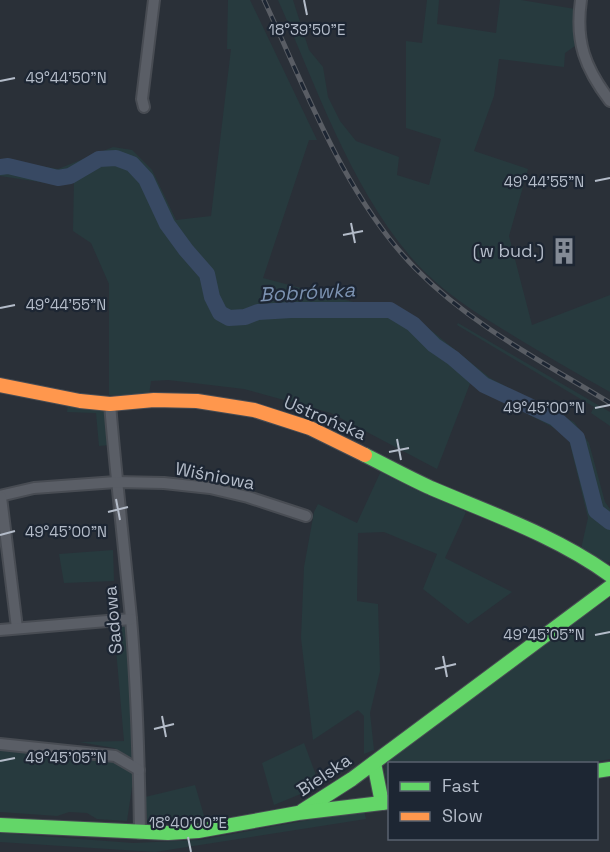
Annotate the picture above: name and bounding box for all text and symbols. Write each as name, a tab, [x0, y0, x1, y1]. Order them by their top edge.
text: 18°39'50"E	[269, 20, 345, 39]
text: 49°44'50"N	[25, 68, 107, 87]
text: 49°44'55"N	[504, 172, 584, 191]
building icon: (w bud.)	[549, 236, 579, 266]
place label: (w bud.)	[473, 239, 544, 262]
water label: Bobrówka	[258, 276, 356, 307]
text: 49°44'55"N	[26, 295, 106, 314]
street label: Ustrońska	[280, 390, 370, 445]
text: 49°45'00"N	[503, 398, 585, 417]
street label: Wiśniowa	[173, 457, 257, 494]
text: 49°45'00"N	[25, 522, 107, 541]
street label: Sadowa	[98, 585, 127, 655]
text: 49°45'05"N	[503, 625, 585, 644]
text: 49°45'05"N	[25, 748, 107, 767]
street label: Bielska	[292, 748, 355, 801]
legend	[388, 762, 598, 840]
text: Fast	[442, 774, 479, 797]
text: Slow	[442, 804, 483, 827]
text: 18°40'00"E	[149, 813, 227, 832]

